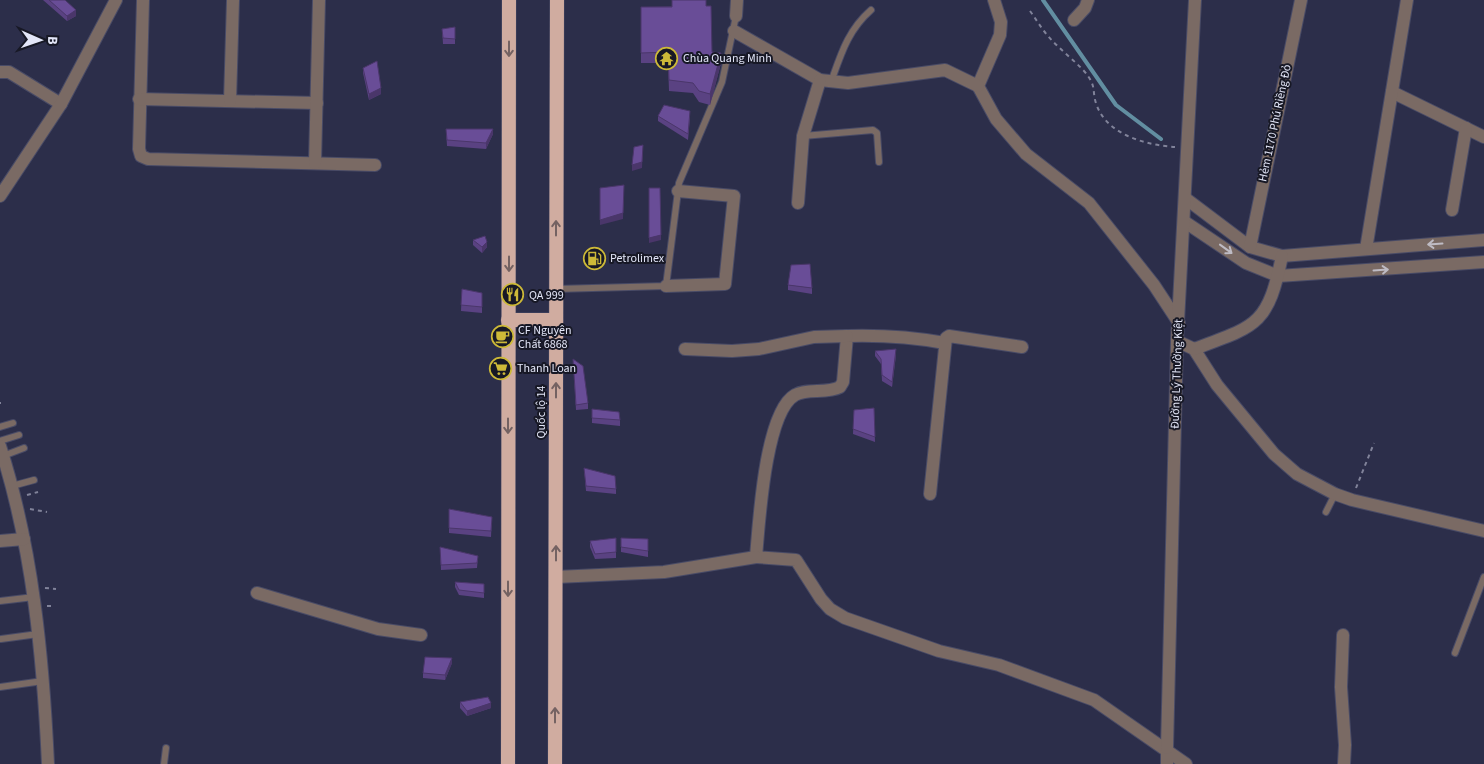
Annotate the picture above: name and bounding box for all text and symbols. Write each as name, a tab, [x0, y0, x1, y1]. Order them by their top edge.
north arrow	[15, 15, 65, 65]
text: B	[42, 36, 62, 46]
one-way arrow	[504, 40, 514, 56]
temple icon: Chùa Quang Minh	[655, 46, 679, 70]
place label: Chùa Quang Minh	[683, 50, 772, 67]
street label: Hẻm 1170 Phú Riềng Đỏ	[1254, 63, 1296, 183]
one-way arrow	[551, 220, 561, 236]
one-way arrow	[1428, 239, 1444, 248]
one-way arrow	[1219, 244, 1233, 254]
fuel station icon: Petrolimex	[582, 246, 606, 270]
place label: Petrolimex	[610, 250, 665, 267]
one-way arrow	[504, 255, 514, 271]
one-way arrow	[1373, 265, 1389, 275]
restaurant icon: QA 999	[501, 283, 525, 307]
place label: QA 999	[529, 287, 564, 304]
street label: Đường Lý Thường Kiệt	[1167, 319, 1187, 429]
place label: CF Nguyên Chất 6868	[518, 322, 572, 353]
cafe icon: CF Nguyên Chất 6868	[490, 325, 514, 349]
supermarket icon: Thanh Loan	[489, 356, 513, 380]
place label: Thanh Loan	[517, 360, 576, 377]
one-way arrow	[551, 383, 561, 399]
street label: Quốc lộ 14	[533, 386, 550, 438]
one-way arrow	[503, 418, 513, 434]
one-way arrow	[551, 545, 561, 562]
one-way arrow	[503, 580, 513, 596]
one-way arrow	[550, 708, 560, 724]

